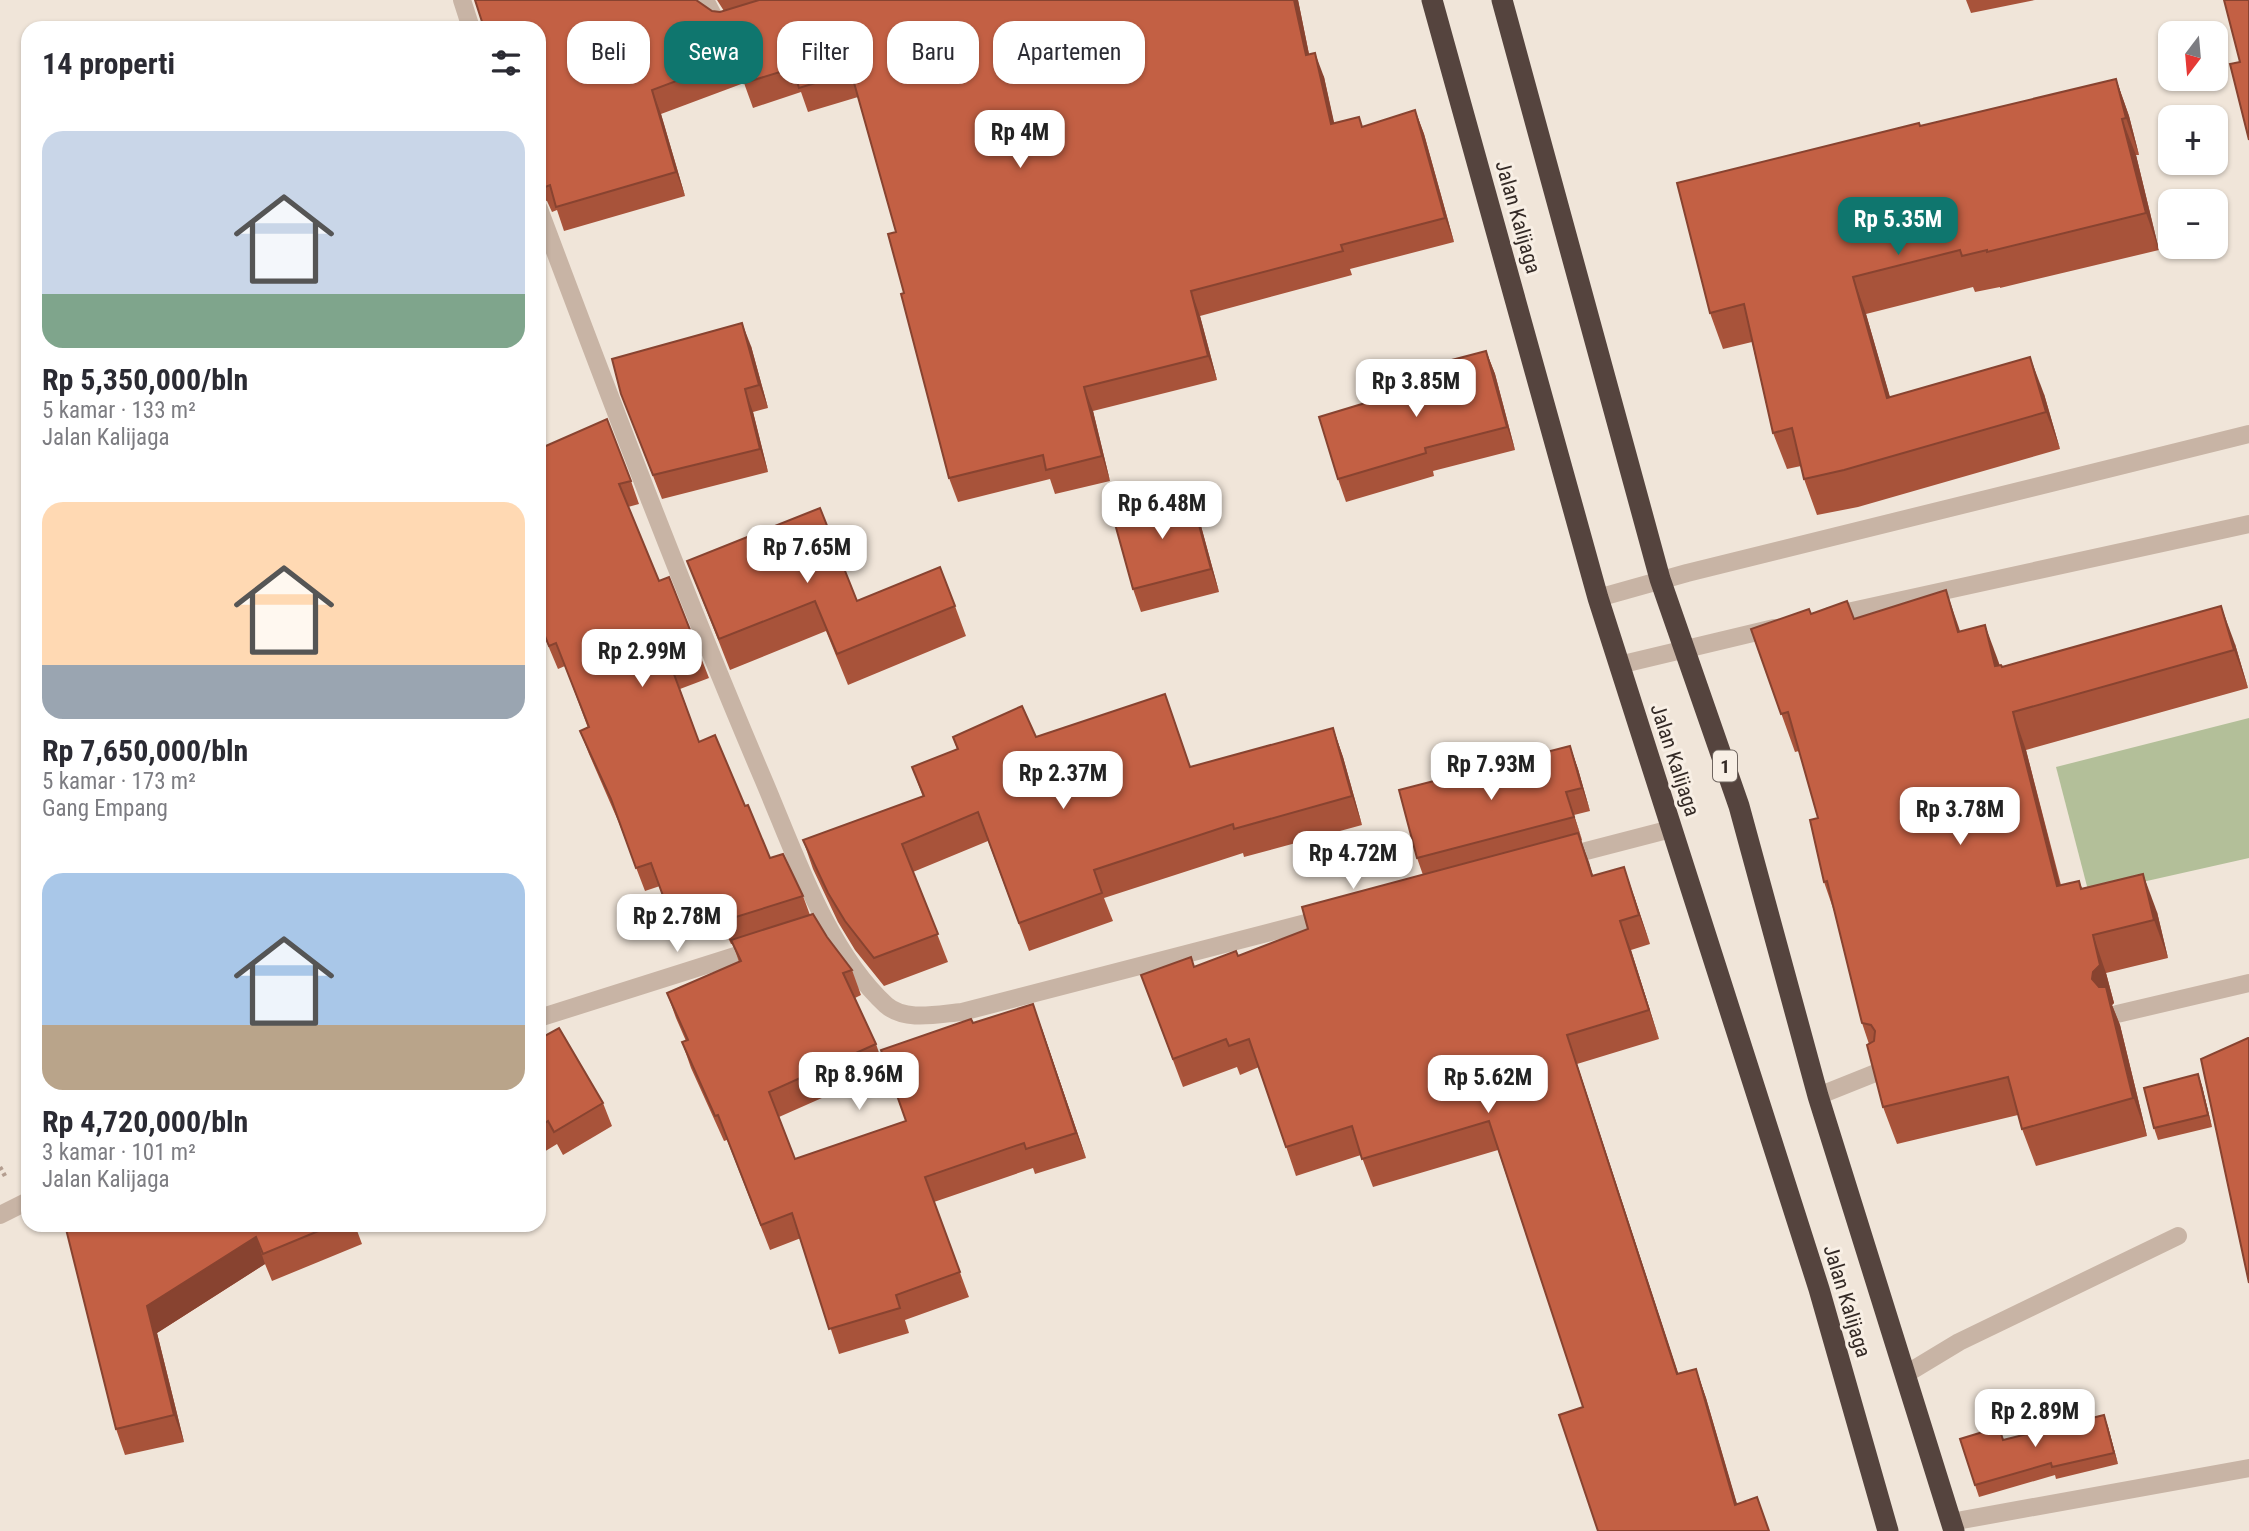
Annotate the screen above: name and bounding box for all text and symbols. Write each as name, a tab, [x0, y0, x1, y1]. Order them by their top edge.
chip: Beli	[567, 21, 650, 84]
chip: Sewa	[664, 21, 763, 84]
chip: Filter	[777, 21, 873, 84]
chip: Baru	[887, 21, 979, 84]
chip: Apartemen	[993, 21, 1145, 84]
north arrow	[2158, 21, 2228, 91]
map controls	[2158, 21, 2228, 259]
icon: filters	[487, 44, 525, 82]
text: 14 properti	[42, 46, 175, 81]
button: +	[2158, 105, 2228, 175]
pin: Rp 4M	[971, 110, 1069, 170]
text: Rp 4M	[991, 119, 1049, 146]
street label: Jalan Kalijaga	[1490, 158, 1546, 276]
icon: home	[221, 176, 347, 302]
button: −	[2158, 189, 2228, 259]
pin: Rp 5.35M	[1826, 198, 1970, 257]
text: Rp 5.35M	[1854, 206, 1942, 233]
pin: Rp 3.85M	[1344, 360, 1488, 419]
text: Rp 5,350,000/bln	[42, 362, 248, 397]
text: Rp 3.85M	[1372, 368, 1460, 395]
text: 5 kamar · 133 m²	[42, 397, 196, 424]
text: Jalan Kalijaga	[42, 424, 170, 451]
pin: Rp 6.48M	[1090, 482, 1234, 541]
text: Rp 6.48M	[1118, 490, 1206, 517]
pin: Rp 7.65M	[735, 526, 879, 585]
text: Rp 7.65M	[763, 534, 851, 561]
icon: home	[221, 547, 347, 673]
pin: Rp 2.99M	[570, 630, 714, 689]
text: Rp 2.99M	[598, 638, 686, 665]
street label: Jalan Kalijaga	[1646, 701, 1704, 819]
text: Rp 7,650,000/bln	[42, 733, 248, 768]
pin: Rp 7.93M	[1419, 742, 1563, 802]
road number: 1	[1713, 750, 1737, 782]
text: Rp 7.93M	[1447, 751, 1535, 778]
pin: Rp 2.37M	[991, 752, 1135, 811]
text: Rp 2.37M	[1019, 760, 1107, 787]
text: 5 kamar · 173 m²	[42, 768, 196, 795]
pin: Rp 3.78M	[1888, 788, 2032, 847]
text: Gang Empang	[42, 795, 168, 822]
text: Rp 3.78M	[1916, 796, 2004, 823]
pin: Rp 4.72M	[1281, 832, 1425, 891]
text: Rp 4.72M	[1309, 840, 1397, 867]
pin: Rp 2.78M	[605, 894, 749, 954]
text: Rp 2.78M	[633, 903, 721, 930]
icon: home	[221, 918, 347, 1044]
pin: Rp 8.96M	[787, 1052, 931, 1112]
pin: Rp 5.62M	[1416, 1056, 1560, 1115]
text: Rp 8.96M	[815, 1061, 903, 1088]
text: Rp 5.62M	[1444, 1064, 1532, 1091]
text: Rp 4,720,000/bln	[42, 1104, 248, 1139]
text: 3 kamar · 101 m²	[42, 1139, 196, 1166]
text: Jalan Kalijaga	[42, 1166, 170, 1193]
street label: Jalan Kalijaga	[1819, 1242, 1875, 1360]
pin: Rp 2.89M	[1963, 1390, 2107, 1449]
text: Rp 2.89M	[1991, 1398, 2079, 1425]

